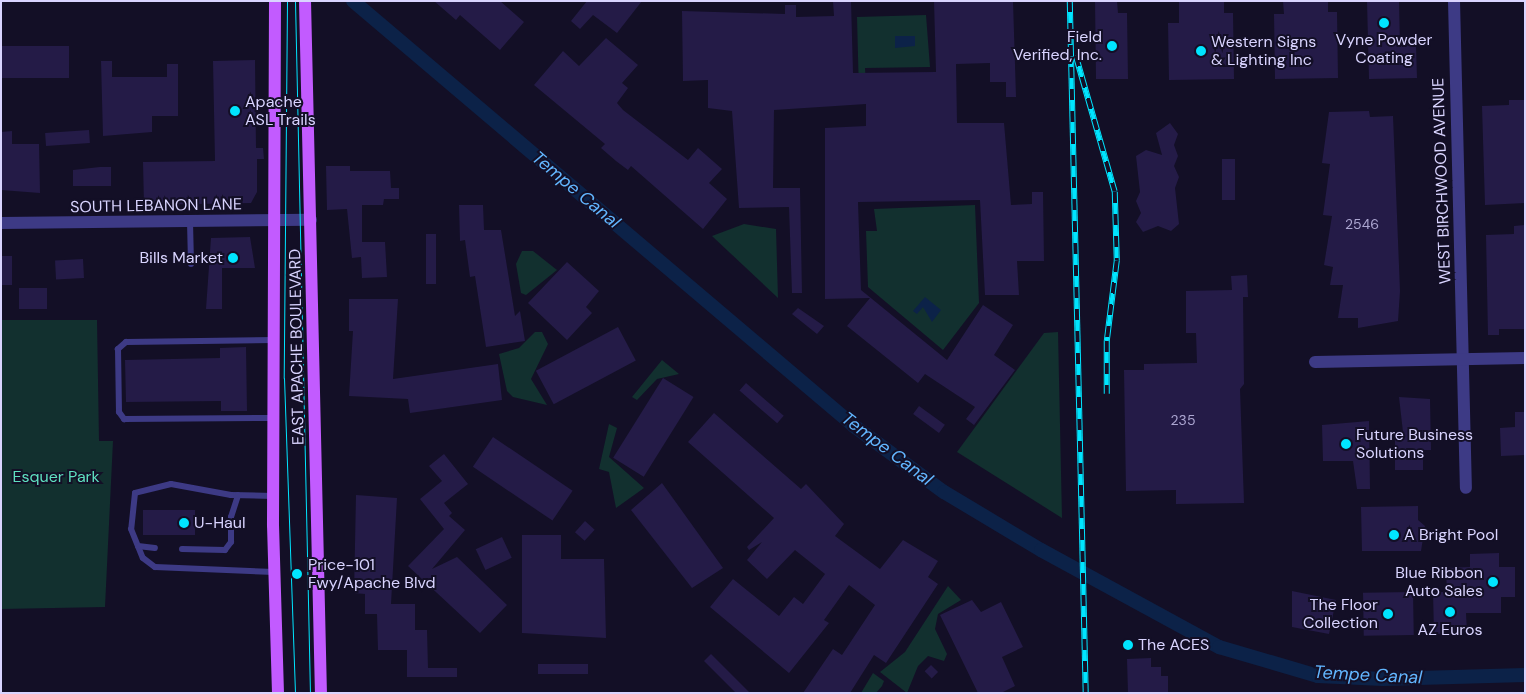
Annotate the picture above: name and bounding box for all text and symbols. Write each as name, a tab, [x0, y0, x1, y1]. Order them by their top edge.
marker: Vyne Powder Coating	[1378, 17, 1390, 29]
place label: Field Verified, Inc.	[1013, 27, 1102, 65]
place label: Vyne Powder Coating	[1335, 30, 1433, 68]
place label: Western Signs & Lighting Inc	[1211, 32, 1316, 70]
marker: Field Verified, Inc.	[1106, 40, 1118, 52]
marker: Western Signs & Lighting Inc	[1195, 45, 1207, 57]
street label: WEST BIRCHWOOD AVENUE	[1429, 77, 1455, 285]
place label: Apache ASL Trails	[245, 92, 316, 130]
marker: Apache ASL Trails	[229, 105, 241, 117]
water label: Tempe Canal	[527, 147, 625, 233]
street label: SOUTH LEBANON LANE	[70, 195, 242, 217]
house number: 2546	[1345, 216, 1379, 232]
place label: Bills Market	[139, 248, 223, 268]
street label: EAST APACHE BOULEVARD	[286, 249, 308, 445]
marker: Bills Market	[227, 252, 239, 264]
water label: Tempe Canal	[837, 408, 937, 490]
house number: 235	[1171, 412, 1195, 428]
place label: Future Business Solutions	[1356, 425, 1473, 463]
marker: Future Business Solutions	[1340, 438, 1352, 450]
park label: Esquer Park	[12, 467, 100, 487]
place label: U-Haul	[194, 513, 245, 533]
marker: U-Haul	[178, 517, 190, 529]
place label: A Bright Pool	[1404, 525, 1498, 545]
marker: A Bright Pool	[1388, 529, 1400, 541]
place label: Price-101 Fwy/Apache Blvd	[308, 555, 436, 593]
place label: Blue Ribbon Auto Sales	[1395, 563, 1483, 601]
marker: Price-101 Fwy/Apache Blvd	[290, 567, 304, 581]
marker: Blue Ribbon Auto Sales	[1487, 576, 1499, 588]
place label: The Floor Collection	[1303, 595, 1378, 633]
marker: AZ Euros	[1444, 606, 1456, 618]
marker: The Floor Collection	[1382, 608, 1394, 620]
place label: AZ Euros	[1418, 620, 1482, 640]
place label: The ACES	[1138, 635, 1209, 655]
marker: The ACES	[1122, 639, 1134, 651]
water label: Tempe Canal	[1313, 661, 1423, 689]

